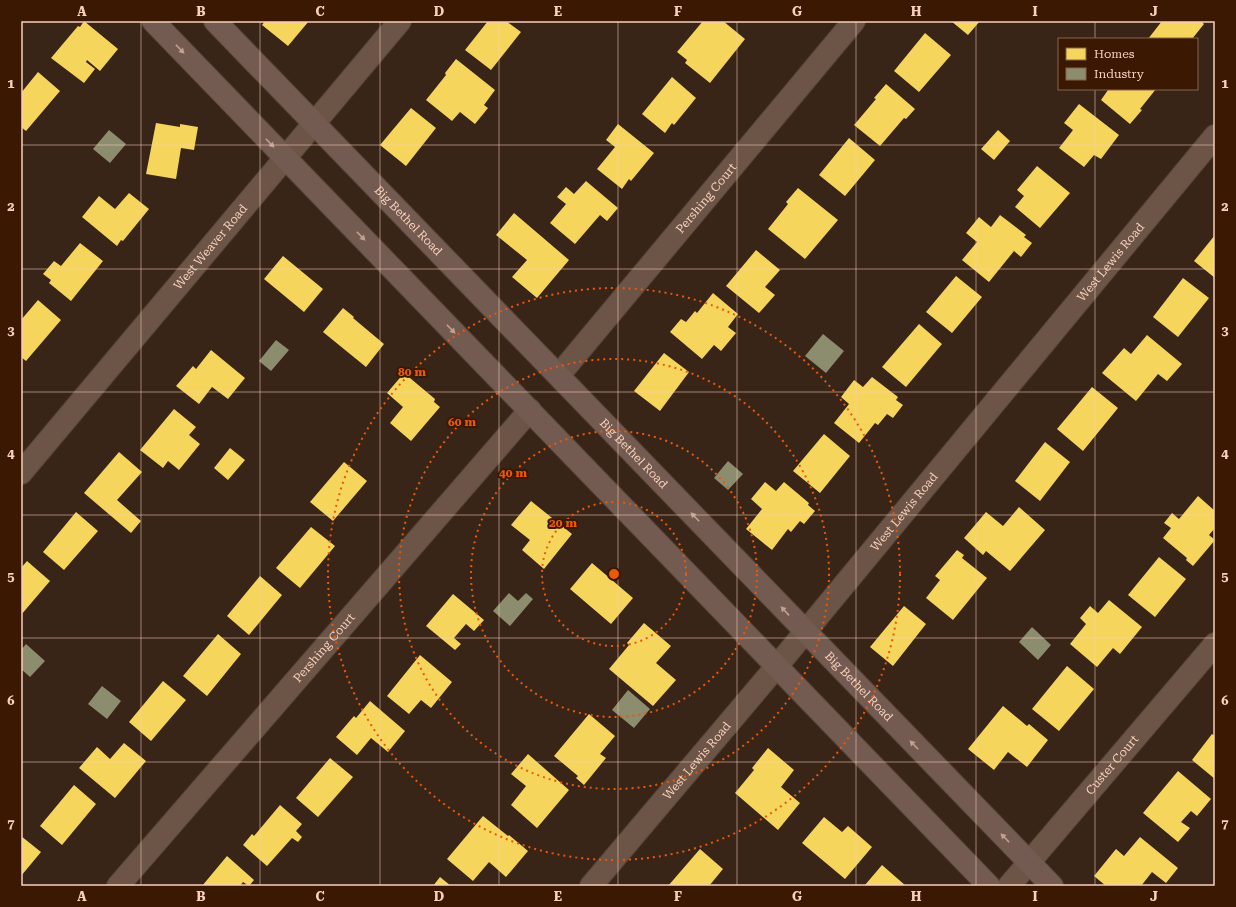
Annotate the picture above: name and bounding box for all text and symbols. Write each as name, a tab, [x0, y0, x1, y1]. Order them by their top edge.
text: A	[77, 4, 87, 19]
text: B	[196, 4, 206, 19]
text: C	[315, 4, 325, 19]
text: D	[434, 4, 444, 19]
text: E	[554, 4, 562, 19]
text: F	[674, 4, 682, 19]
text: G	[792, 4, 802, 19]
text: H	[911, 4, 922, 19]
text: I	[1032, 4, 1038, 19]
text: J	[1150, 4, 1158, 19]
legend	[1058, 38, 1198, 90]
one-way arrow	[175, 44, 185, 54]
text: Homes	[1094, 47, 1135, 61]
text: Industry	[1094, 67, 1145, 81]
text: 1	[7, 76, 15, 91]
text: 1	[1221, 76, 1229, 91]
one-way arrow	[266, 138, 275, 148]
street label: Pershing Court	[673, 160, 740, 236]
street label: Big Bethel Road	[371, 183, 445, 259]
text: 2	[7, 199, 15, 214]
text: 2	[1221, 199, 1229, 214]
street label: West Weaver Road	[171, 201, 250, 292]
street label: West Lewis Road	[1074, 220, 1147, 304]
one-way arrow	[356, 231, 366, 241]
text: 3	[7, 323, 15, 338]
text: 3	[1221, 323, 1229, 338]
one-way arrow	[447, 324, 456, 334]
text: 80 m	[398, 365, 426, 379]
text: 60 m	[448, 415, 476, 429]
street label: Big Bethel Road	[597, 416, 671, 492]
text: 4	[7, 446, 15, 461]
text: 4	[1221, 446, 1229, 461]
text: 40 m	[499, 466, 527, 480]
street label: West Lewis Road	[868, 470, 941, 554]
one-way arrow	[691, 512, 700, 522]
text: 20 m	[549, 516, 577, 530]
centre of rings	[607, 567, 621, 581]
text: 5	[7, 569, 15, 584]
text: 5	[1221, 569, 1229, 584]
one-way arrow	[780, 606, 790, 616]
street label: Pershing Court	[290, 610, 358, 685]
street label: Big Bethel Road	[822, 649, 896, 724]
text: 6	[7, 693, 15, 708]
text: 6	[1221, 693, 1229, 708]
street label: West Lewis Road	[660, 719, 734, 803]
street label: Custer Court	[1083, 732, 1142, 798]
one-way arrow	[909, 740, 919, 750]
text: 7	[7, 816, 15, 831]
text: 7	[1221, 816, 1229, 831]
one-way arrow	[1000, 833, 1010, 843]
text: A	[77, 889, 87, 904]
text: B	[196, 889, 206, 904]
text: C	[315, 889, 325, 904]
text: D	[434, 889, 444, 904]
text: E	[554, 889, 562, 904]
text: F	[674, 889, 682, 904]
text: G	[792, 889, 802, 904]
text: H	[911, 889, 922, 904]
text: I	[1032, 889, 1038, 904]
text: J	[1150, 889, 1158, 904]

